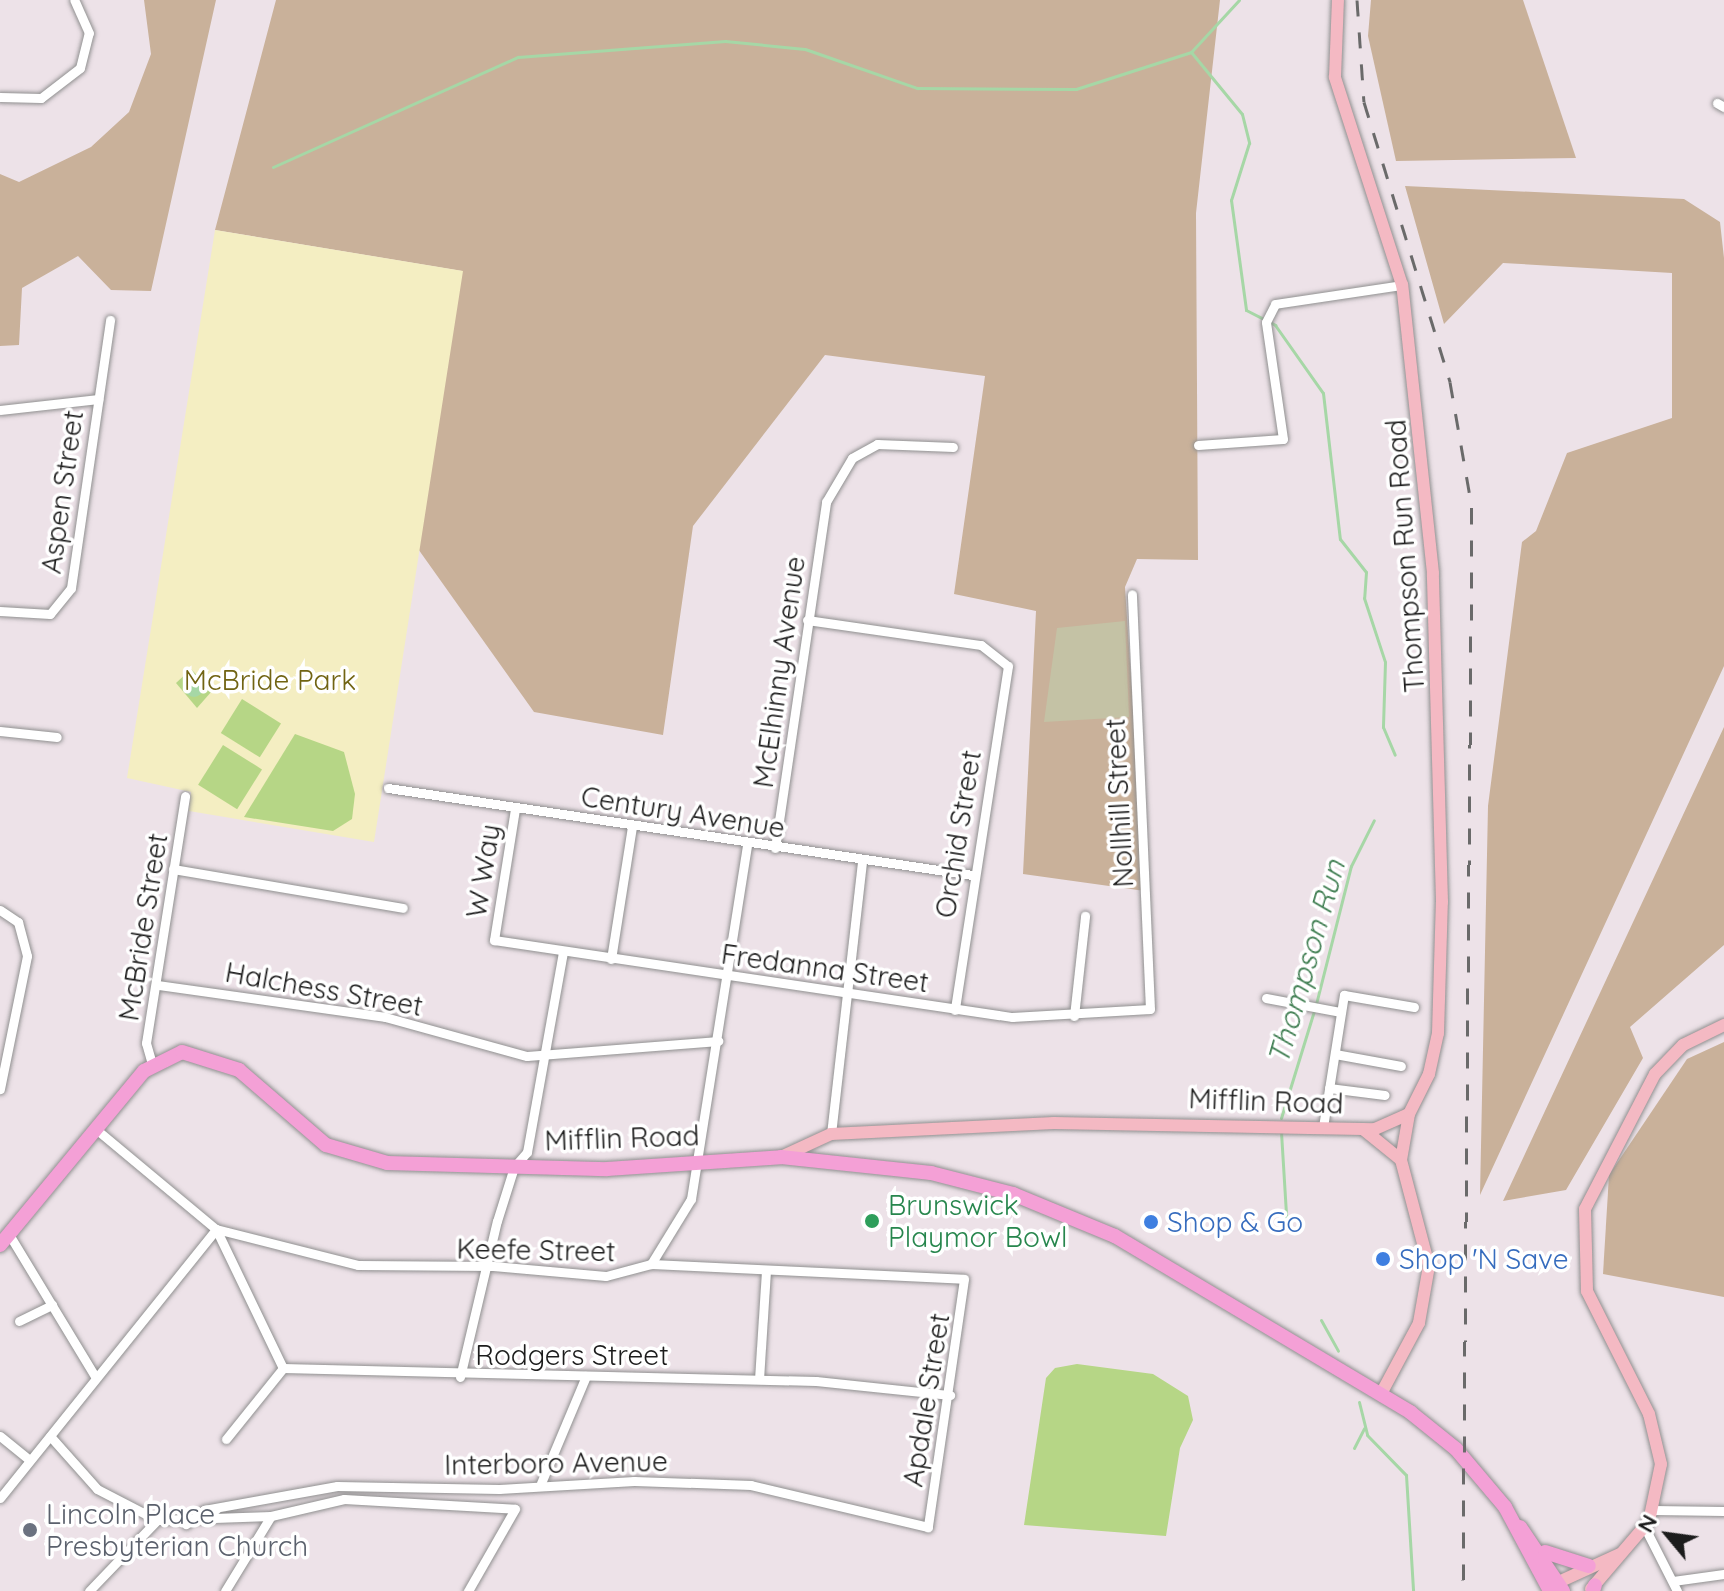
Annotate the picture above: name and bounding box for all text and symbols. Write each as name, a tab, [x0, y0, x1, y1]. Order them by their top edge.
street label: Aspen Street	[34, 408, 90, 576]
street label: Thompson Run Road	[1379, 418, 1431, 694]
street label: McElhinny Avenue	[746, 554, 812, 790]
park label: McBride Park	[184, 663, 356, 697]
street label: Nollhill Street	[1098, 718, 1140, 888]
street label: Orchid Street	[928, 748, 988, 920]
street label: Century Avenue	[579, 779, 787, 845]
street label: W Way	[459, 822, 507, 920]
street label: McBride Street	[112, 831, 174, 1023]
water label: Thompson Run	[1260, 856, 1352, 1068]
street label: Fredanna Street	[719, 937, 931, 999]
street label: Halchess Street	[223, 955, 425, 1023]
street label: Mifflin Road	[1188, 1082, 1344, 1120]
street label: Mifflin Road	[544, 1119, 700, 1157]
place label: Brunswick Playmor Bowl	[888, 1188, 1067, 1254]
place label: Shop & Go	[1167, 1205, 1303, 1239]
marker: Brunswick Playmor Bowl	[863, 1212, 881, 1230]
marker: Shop & Go	[1142, 1213, 1160, 1231]
street label: Keefe Street	[456, 1232, 616, 1268]
place label: Shop 'N Save	[1399, 1242, 1568, 1276]
marker: Shop 'N Save	[1374, 1250, 1392, 1268]
street label: Apdale Street	[896, 1311, 956, 1489]
street label: Rodgers Street	[475, 1338, 669, 1372]
street label: Interboro Avenue	[444, 1444, 668, 1482]
north arrow	[1628, 1495, 1708, 1575]
place label: Lincoln Place Presbyterian Church	[46, 1497, 308, 1563]
text: N	[1631, 1510, 1663, 1537]
marker: Lincoln Place Presbyterian Church	[21, 1521, 39, 1539]

